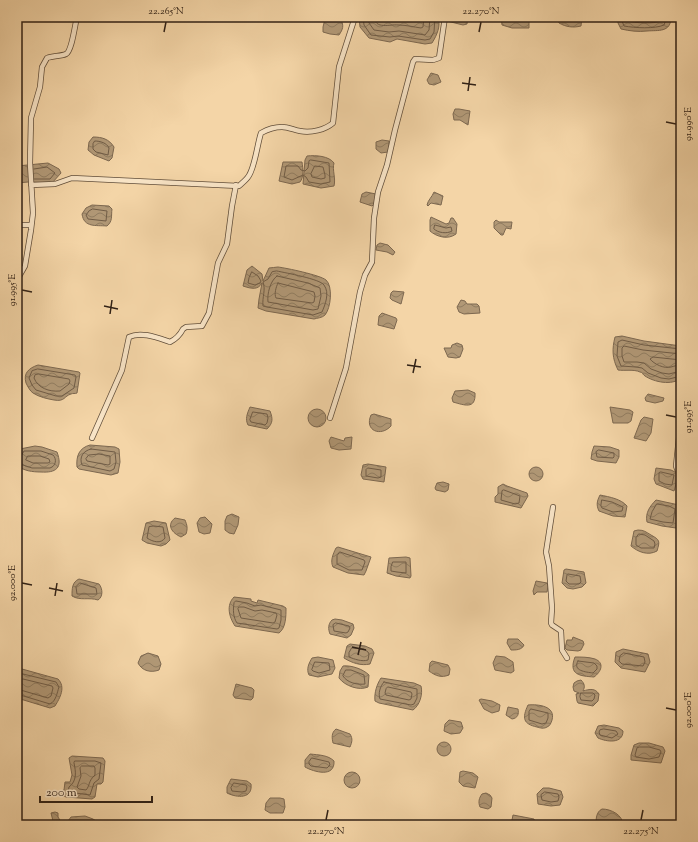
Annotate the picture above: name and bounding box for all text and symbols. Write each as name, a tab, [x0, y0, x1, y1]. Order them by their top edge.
text: 22.265°N	[148, 4, 184, 19]
text: 22.270°N	[462, 4, 500, 19]
text: 91.990°E	[681, 107, 696, 141]
text: 91.995°E	[5, 274, 20, 306]
text: 91.995°E	[681, 401, 696, 433]
text: 92.000°E	[5, 565, 20, 601]
text: 92.000°E	[681, 692, 696, 728]
scale bar	[40, 778, 152, 804]
text: 200 m	[46, 784, 77, 802]
text: 22.270°N	[307, 824, 345, 839]
text: 22.275°N	[623, 824, 659, 839]

